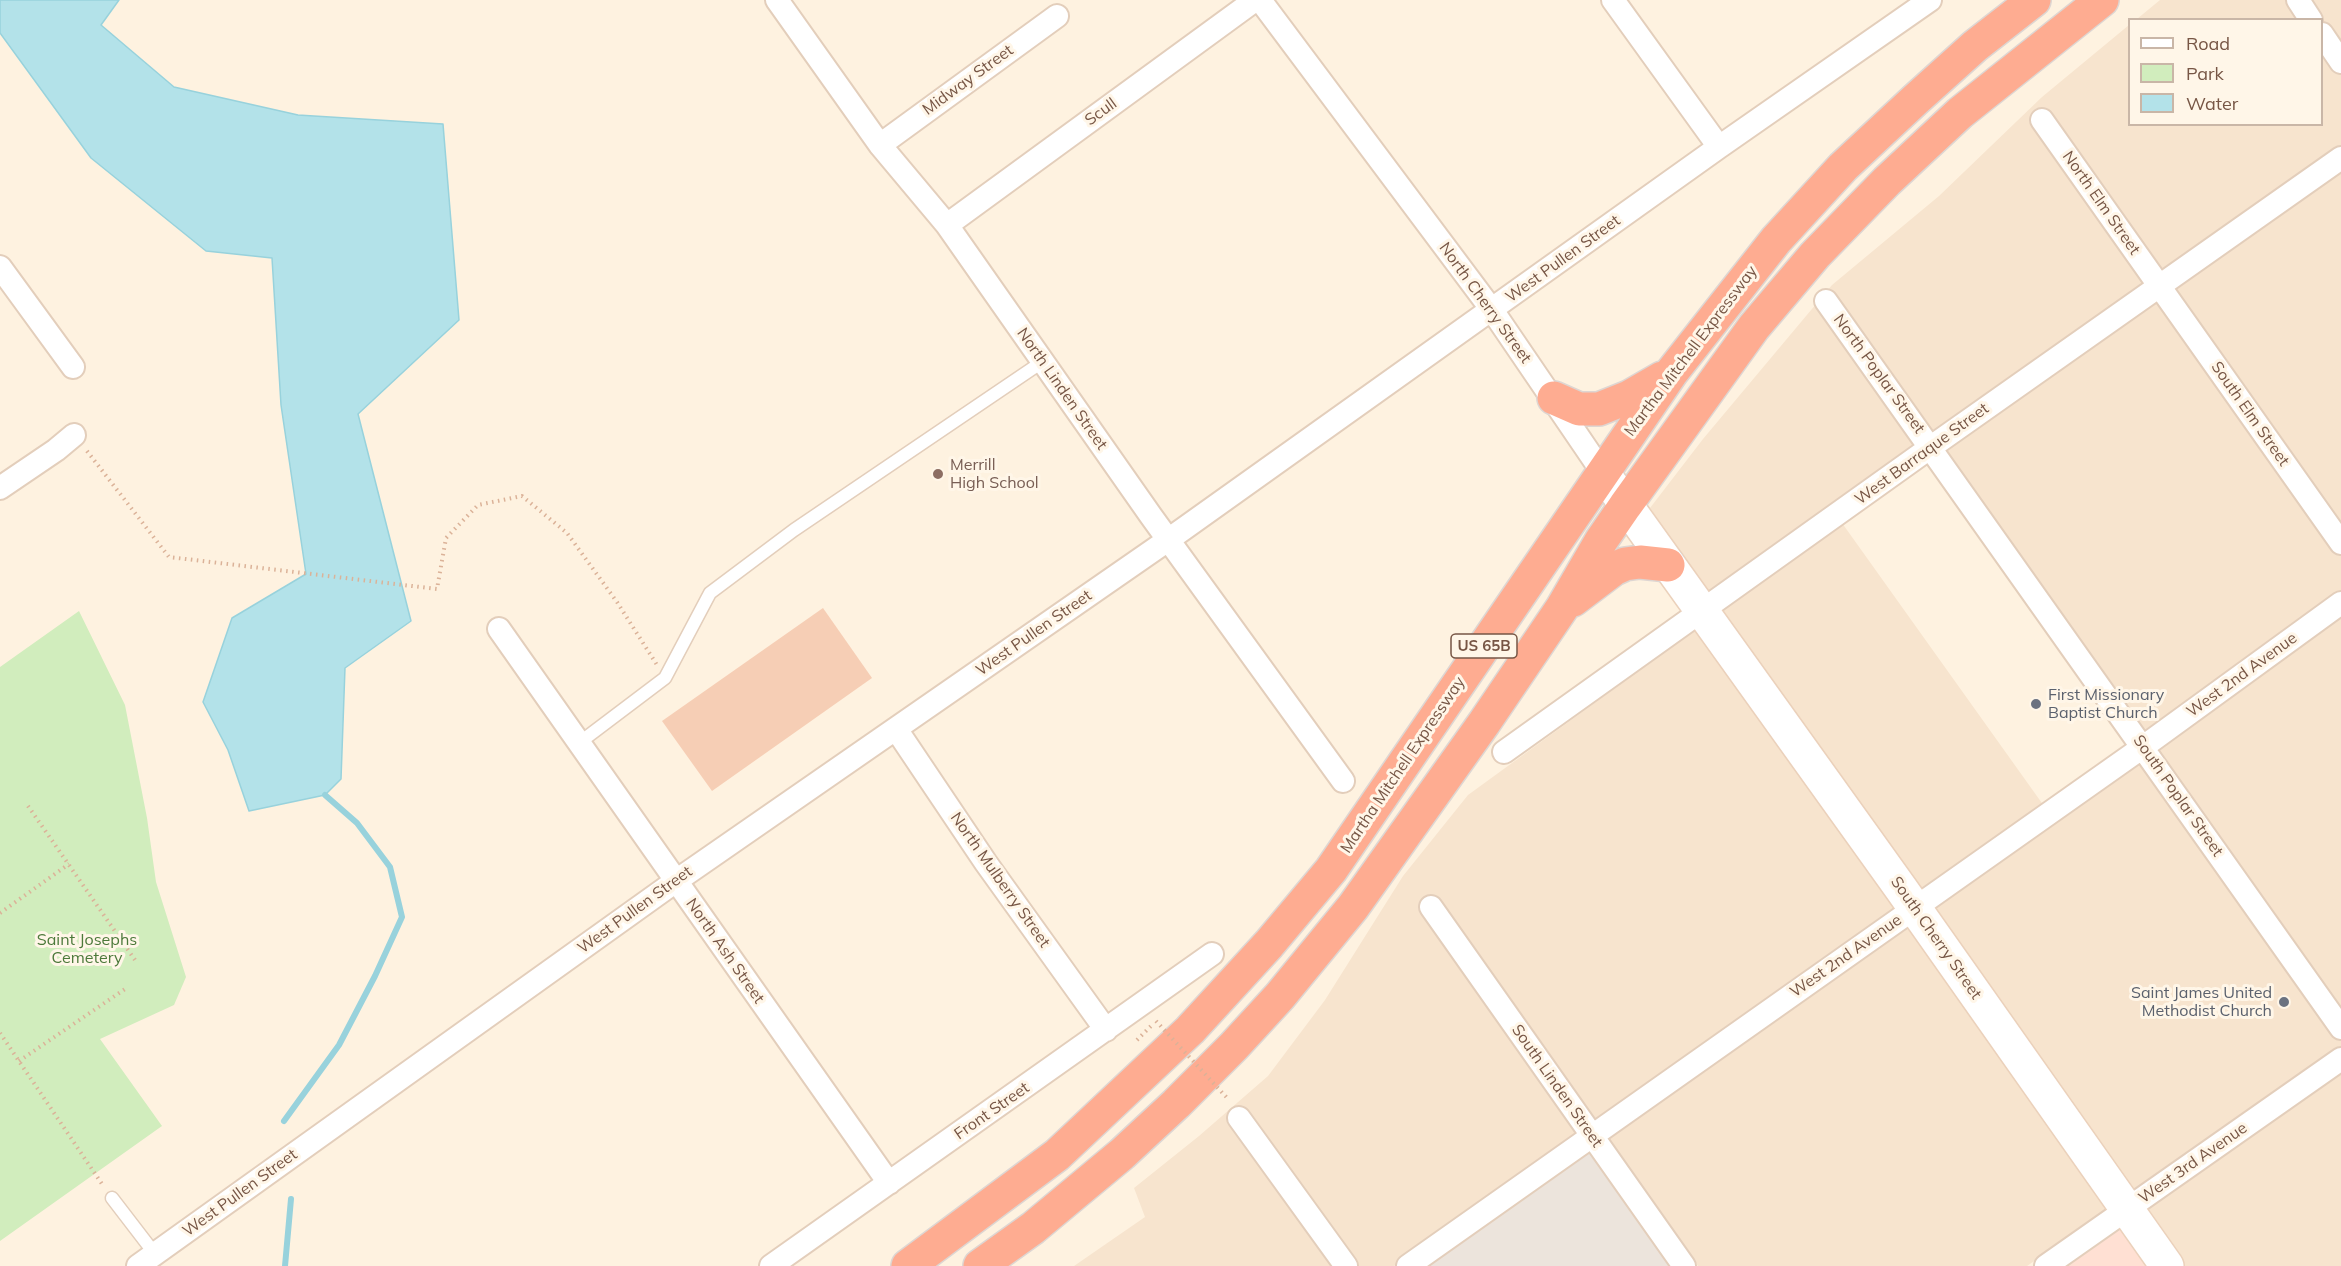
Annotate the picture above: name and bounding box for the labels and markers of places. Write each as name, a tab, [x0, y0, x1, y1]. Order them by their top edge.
place label: Merrill High School	[950, 455, 1039, 493]
marker: Merrill High School	[931, 467, 945, 481]
place label: First Missionary Baptist Church	[2048, 685, 2164, 723]
marker: First Missionary Baptist Church	[2029, 697, 2043, 711]
place label: Saint James United Methodist Church	[2131, 983, 2272, 1021]
marker: Saint James United Methodist Church	[2277, 995, 2291, 1009]

